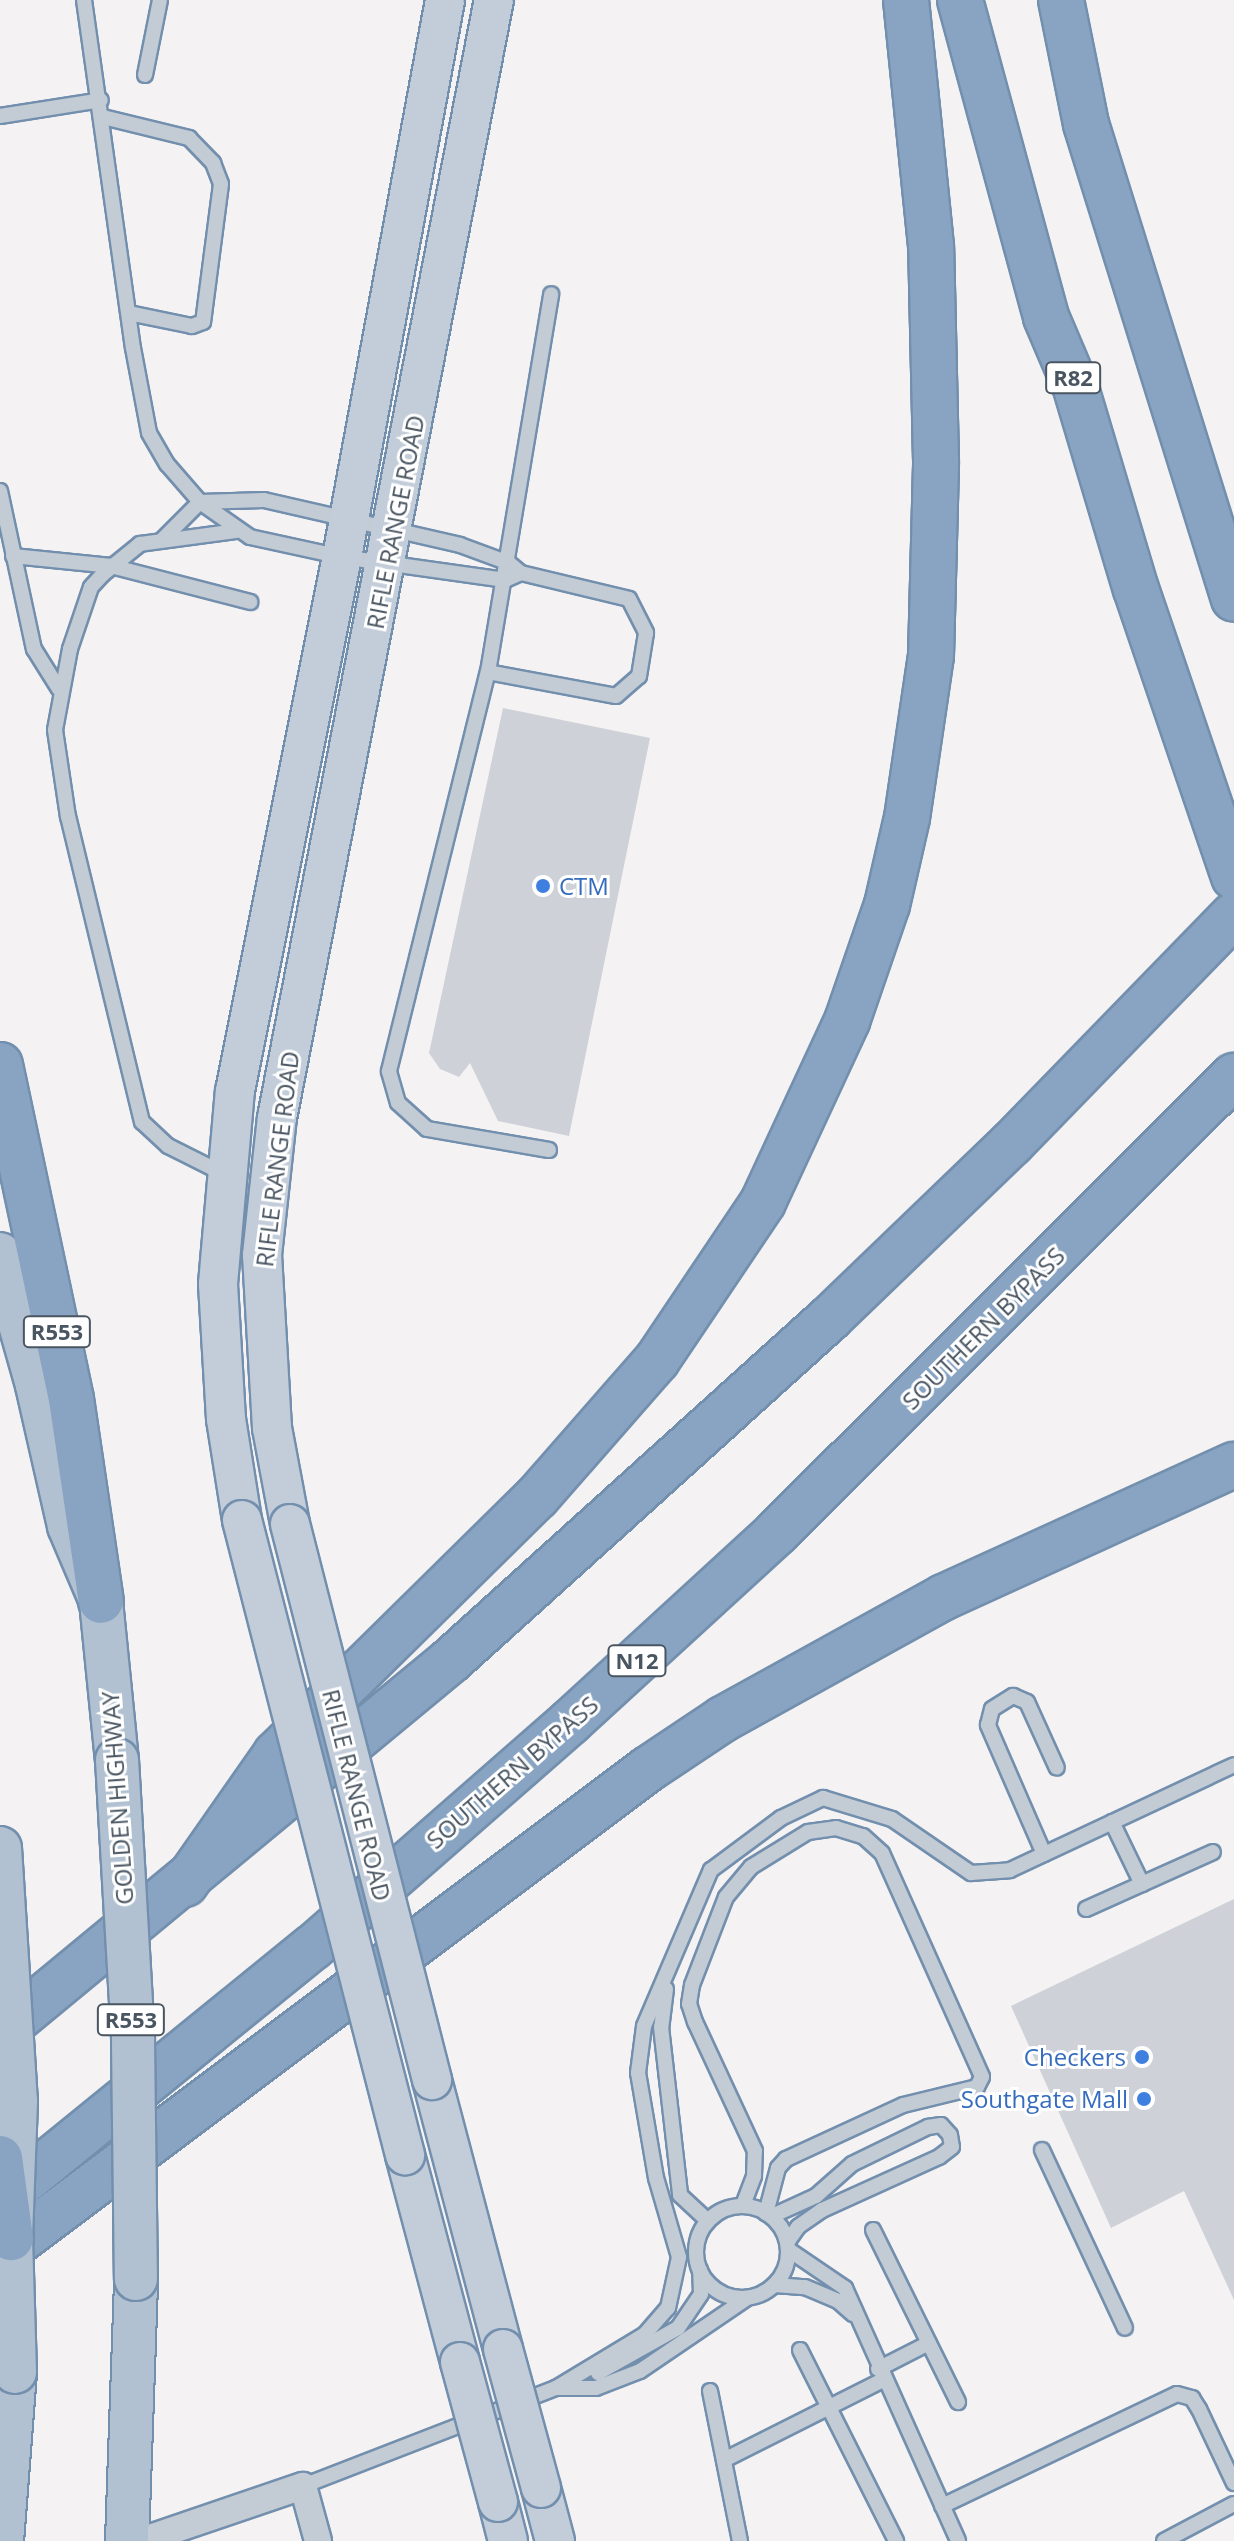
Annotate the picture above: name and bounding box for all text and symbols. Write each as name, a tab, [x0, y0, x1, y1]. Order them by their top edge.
road number: R82	[1045, 360, 1101, 396]
street label: RIFLE RANGE ROAD	[360, 413, 430, 631]
place label: CTM	[559, 872, 609, 900]
marker: CTM	[534, 877, 552, 895]
street label: RIFLE RANGE ROAD	[249, 1049, 305, 1269]
street label: SOUTHERN BYPASS	[896, 1241, 1070, 1415]
road number: R553	[21, 1314, 93, 1350]
road number: N12	[607, 1643, 667, 1679]
street label: RIFLE RANGE ROAD	[317, 1686, 397, 1904]
street label: GOLDEN HIGHWAY	[95, 1690, 139, 1906]
street label: SOUTHERN BYPASS	[420, 1690, 604, 1854]
road number: R553	[95, 2002, 167, 2038]
place label: Checkers	[1024, 2043, 1126, 2071]
marker: Checkers	[1133, 2048, 1151, 2066]
place label: Southgate Mall	[961, 2085, 1128, 2113]
marker: Southgate Mall	[1135, 2090, 1153, 2108]

